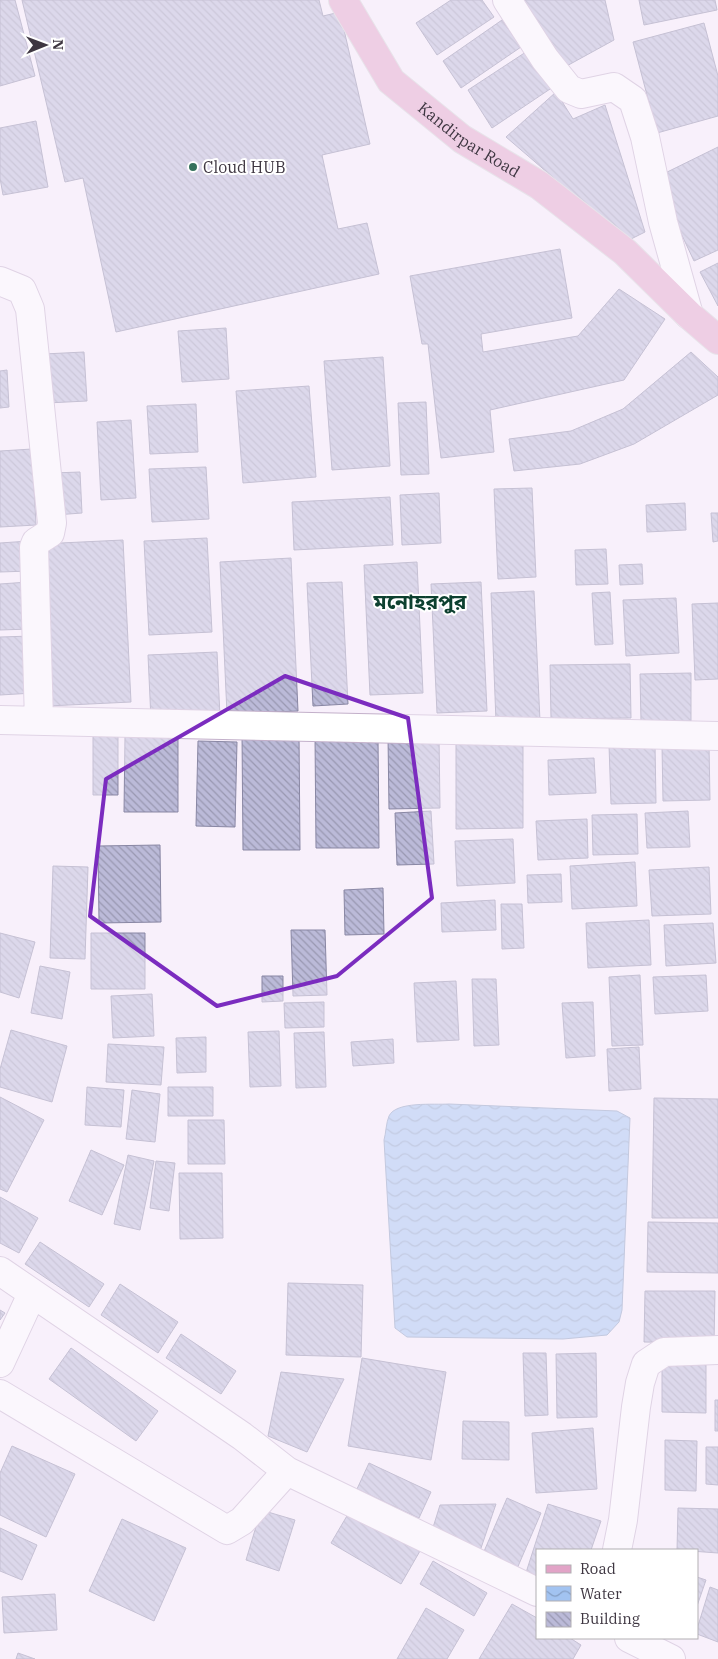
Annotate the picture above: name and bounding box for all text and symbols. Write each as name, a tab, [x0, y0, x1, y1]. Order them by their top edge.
north arrow	[20, 20, 70, 70]
text: N	[49, 39, 67, 50]
street label: Kandirpar Road	[414, 97, 524, 182]
place label: Cloud HUB	[203, 157, 286, 177]
marker: Cloud HUB	[187, 161, 199, 173]
district label: মনোহরপুর	[373, 587, 467, 615]
legend	[536, 1549, 698, 1639]
text: Road	[580, 1559, 616, 1578]
text: Water	[580, 1584, 622, 1603]
text: Building	[580, 1609, 640, 1628]

